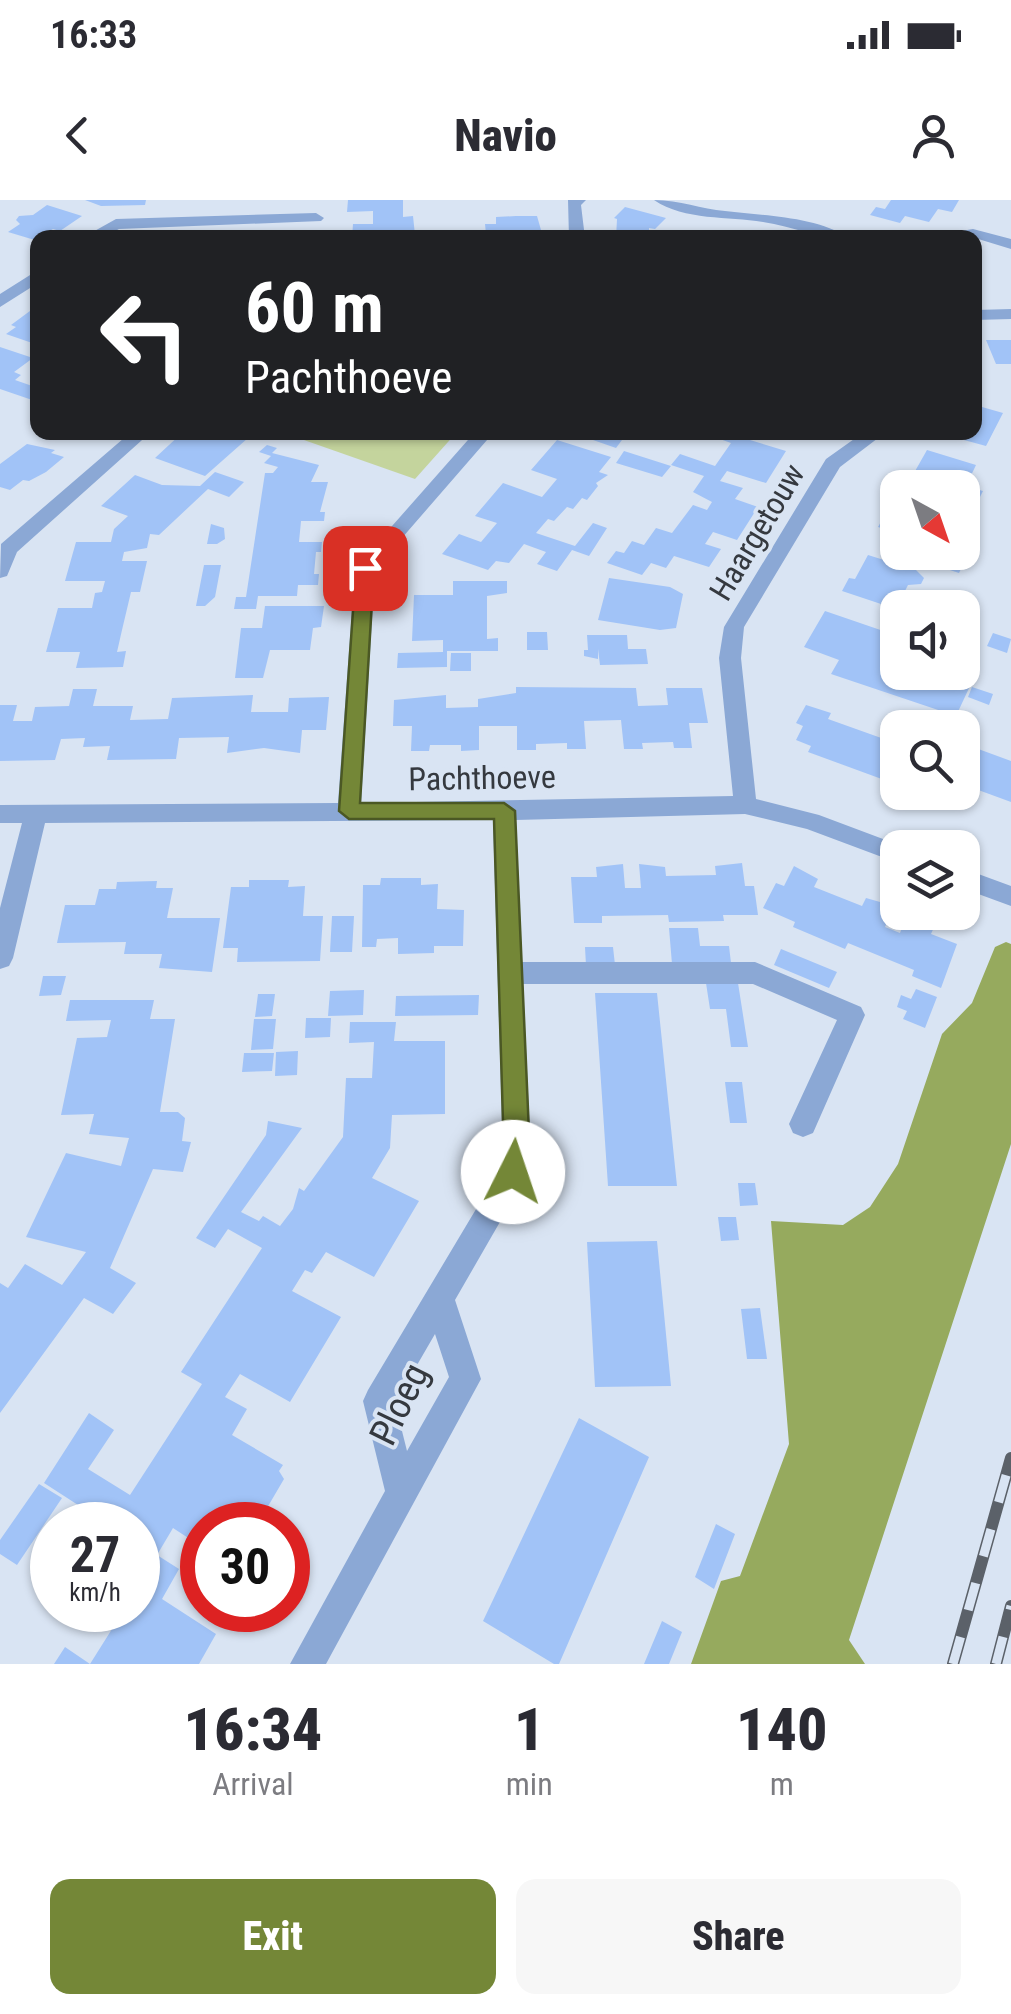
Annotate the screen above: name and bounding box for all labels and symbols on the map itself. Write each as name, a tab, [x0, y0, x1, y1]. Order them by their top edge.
street label: Haargetouw	[702, 457, 812, 607]
north arrow	[880, 470, 980, 570]
pin	[323, 526, 408, 611]
street label: Pachthoeve	[408, 758, 556, 798]
position arrow	[461, 1120, 565, 1224]
street label: Ploeg	[361, 1356, 437, 1452]
speed limit sign: 30	[180, 1502, 310, 1632]

